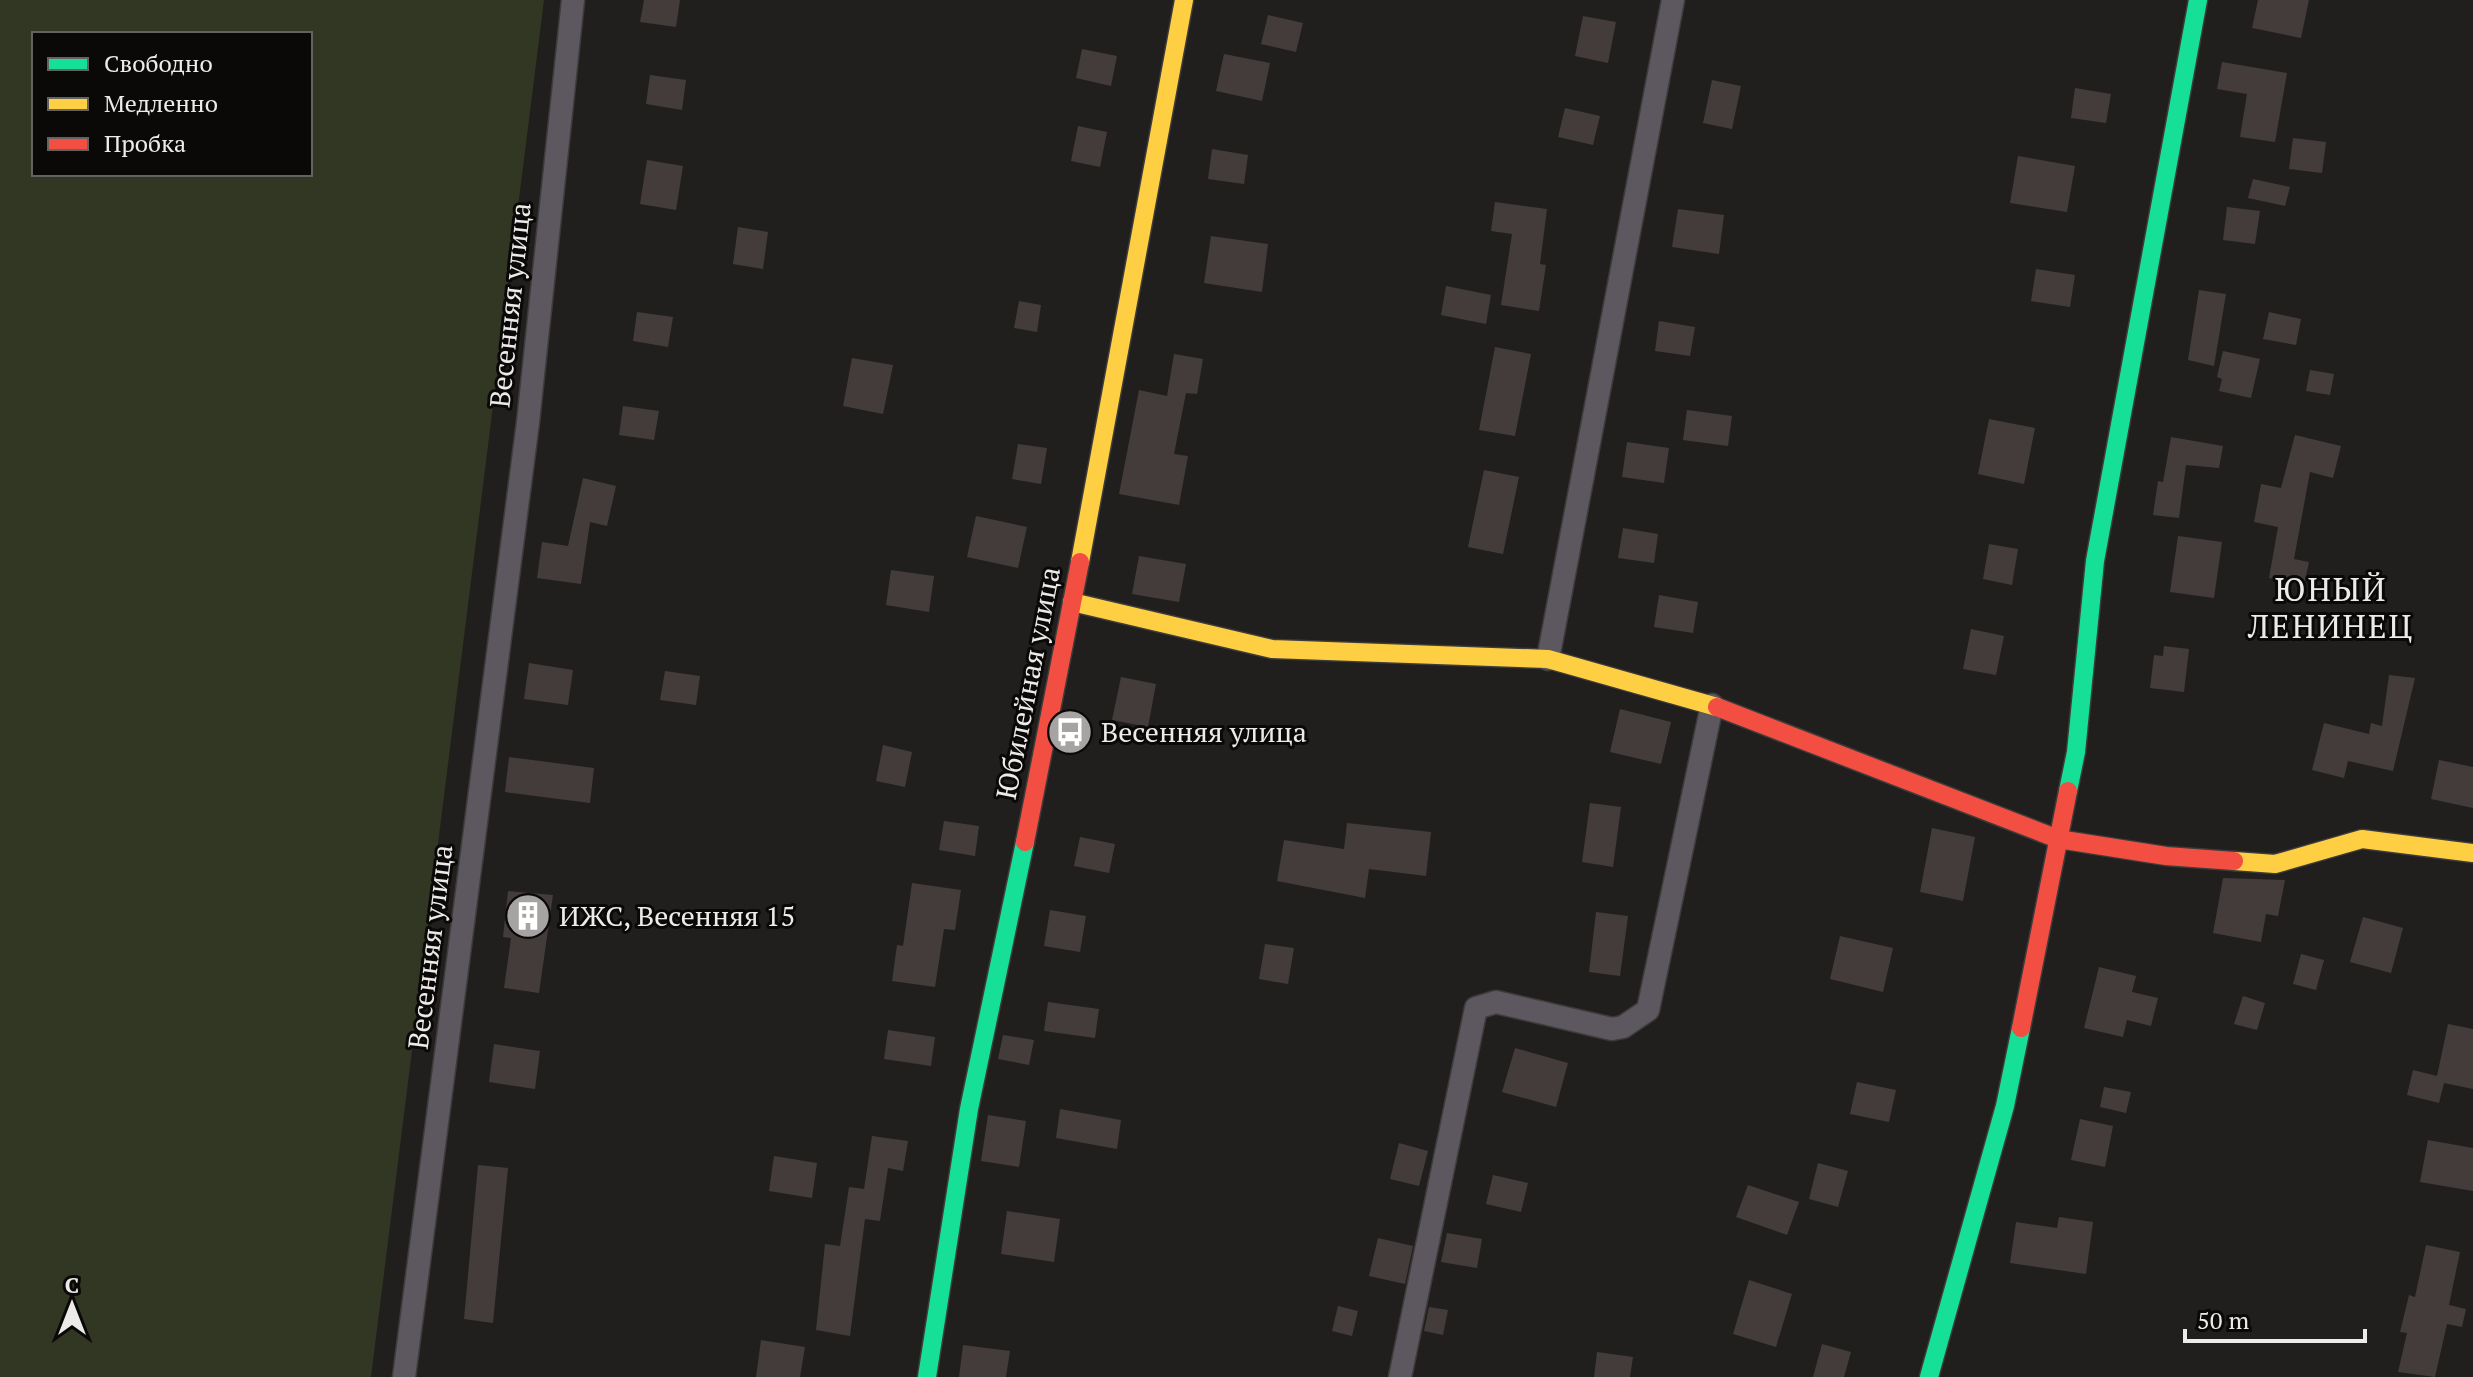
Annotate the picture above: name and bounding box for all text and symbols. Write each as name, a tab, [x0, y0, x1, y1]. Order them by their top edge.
legend	[32, 32, 312, 176]
text: Свободно	[104, 47, 213, 79]
text: Медленно	[104, 87, 218, 119]
text: Пробка	[104, 127, 186, 159]
street label: Весенняя улица	[480, 201, 539, 409]
street label: Юбилейная улица	[987, 564, 1068, 802]
district label: ЮНЫЙ ЛЕНИНЕЦ	[2247, 568, 2414, 647]
bus stop icon: Весенняя улица	[1046, 708, 1094, 756]
place label: Весенняя улица	[1101, 713, 1307, 750]
street label: Весенняя улица	[399, 843, 460, 1051]
building icon: ИЖС, Весенняя 15	[504, 892, 552, 940]
place label: ИЖС, Весенняя 15	[559, 897, 795, 934]
north arrow	[32, 1265, 112, 1345]
text: С	[65, 1270, 79, 1299]
scale bar	[2185, 1293, 2365, 1343]
text: 50 m	[2197, 1304, 2249, 1336]

